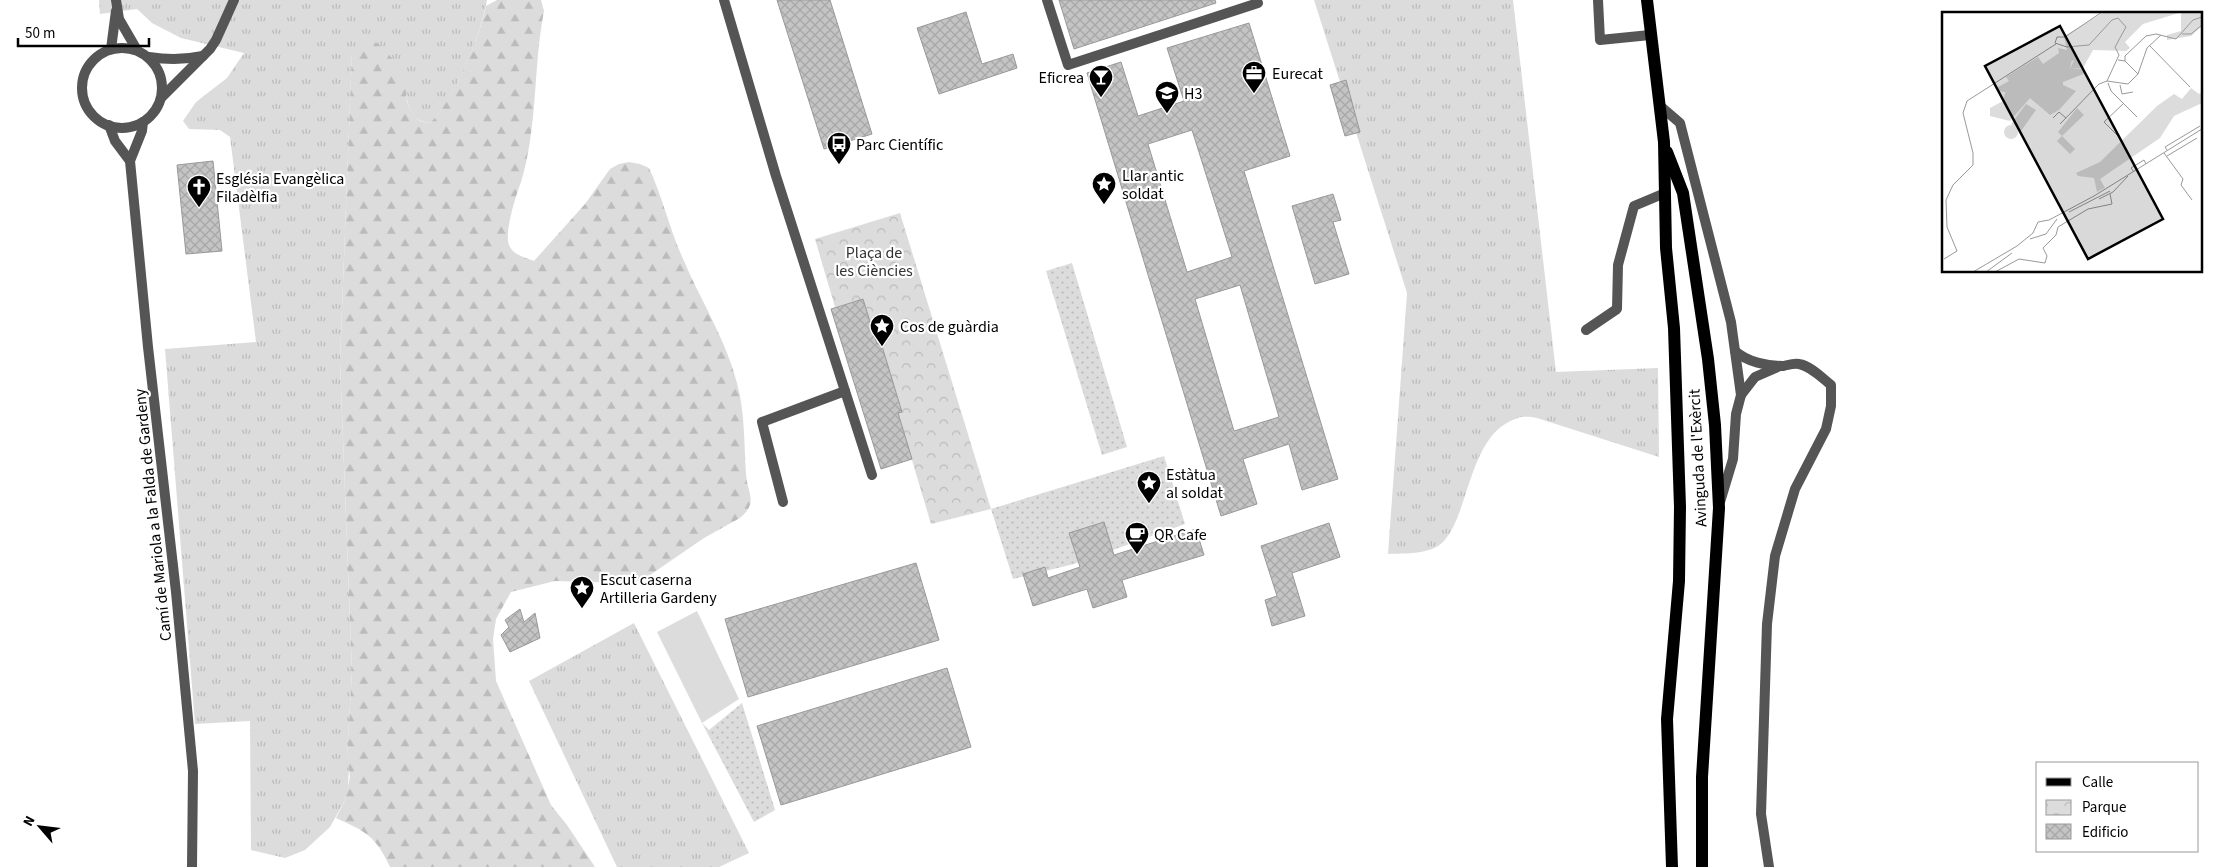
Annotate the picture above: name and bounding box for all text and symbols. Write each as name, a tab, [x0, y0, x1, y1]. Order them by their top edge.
inset map	[1942, 12, 2202, 272]
scale bar	[18, 15, 149, 47]
text: 50 m	[25, 23, 55, 44]
office icon: Eurecat	[1241, 60, 1267, 94]
place label: Eurecat	[1272, 63, 1323, 85]
bar icon: Eficrea	[1088, 64, 1114, 98]
place label: Eficrea	[1038, 67, 1084, 89]
school or university icon: H3	[1154, 80, 1180, 114]
place label: H3	[1184, 83, 1202, 105]
bus stop icon: Parc Científic	[826, 131, 852, 165]
place label: Parc Científic	[856, 134, 943, 156]
place label: Llar antic soldat	[1122, 165, 1184, 205]
place label: Església Evangèlica Filadèlfia	[216, 168, 344, 208]
place icon: Llar antic soldat	[1091, 171, 1117, 205]
church icon: Església Evangèlica Filadèlfia	[186, 174, 212, 208]
park label: Plaça de les Ciències	[835, 242, 913, 282]
place icon: Cos de guàrdia	[869, 313, 895, 347]
place label: Cos de guàrdia	[900, 316, 999, 338]
street label: Camí de Mariola a la Falda de Gardeny	[129, 387, 177, 642]
street label: Avinguda de l'Exèrcit	[1683, 388, 1713, 528]
place label: Estàtua al soldat	[1166, 464, 1224, 504]
place icon: Estàtua al soldat	[1136, 470, 1162, 504]
cafe icon: QR Cafe	[1124, 521, 1150, 555]
place label: QR Cafe	[1154, 524, 1207, 546]
place label: Escut caserna Artilleria Gardeny	[600, 569, 717, 609]
place icon: Escut caserna Artilleria Gardeny	[569, 575, 595, 609]
legend	[2036, 762, 2199, 852]
text: Calle	[2082, 772, 2113, 793]
text: Parque	[2082, 797, 2126, 818]
north arrow	[15, 802, 65, 852]
text: N	[18, 813, 40, 830]
text: Edificio	[2082, 822, 2129, 843]

